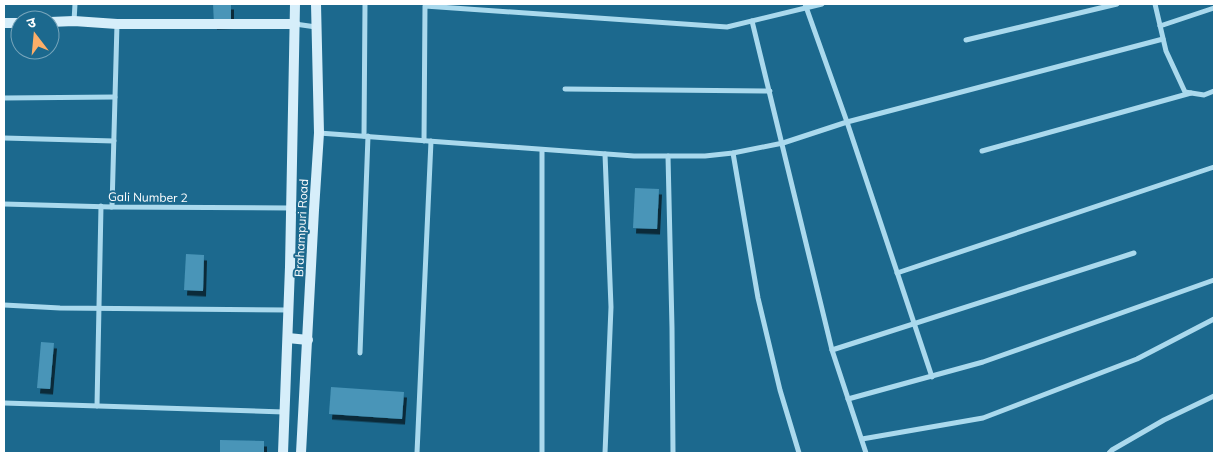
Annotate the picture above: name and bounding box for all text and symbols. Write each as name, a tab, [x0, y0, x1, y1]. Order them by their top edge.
north arrow	[10, 10, 60, 60]
text: उ	[25, 13, 39, 32]
street label: Brahampuri Road	[291, 179, 311, 277]
street label: Gali Number 2	[108, 189, 188, 205]

